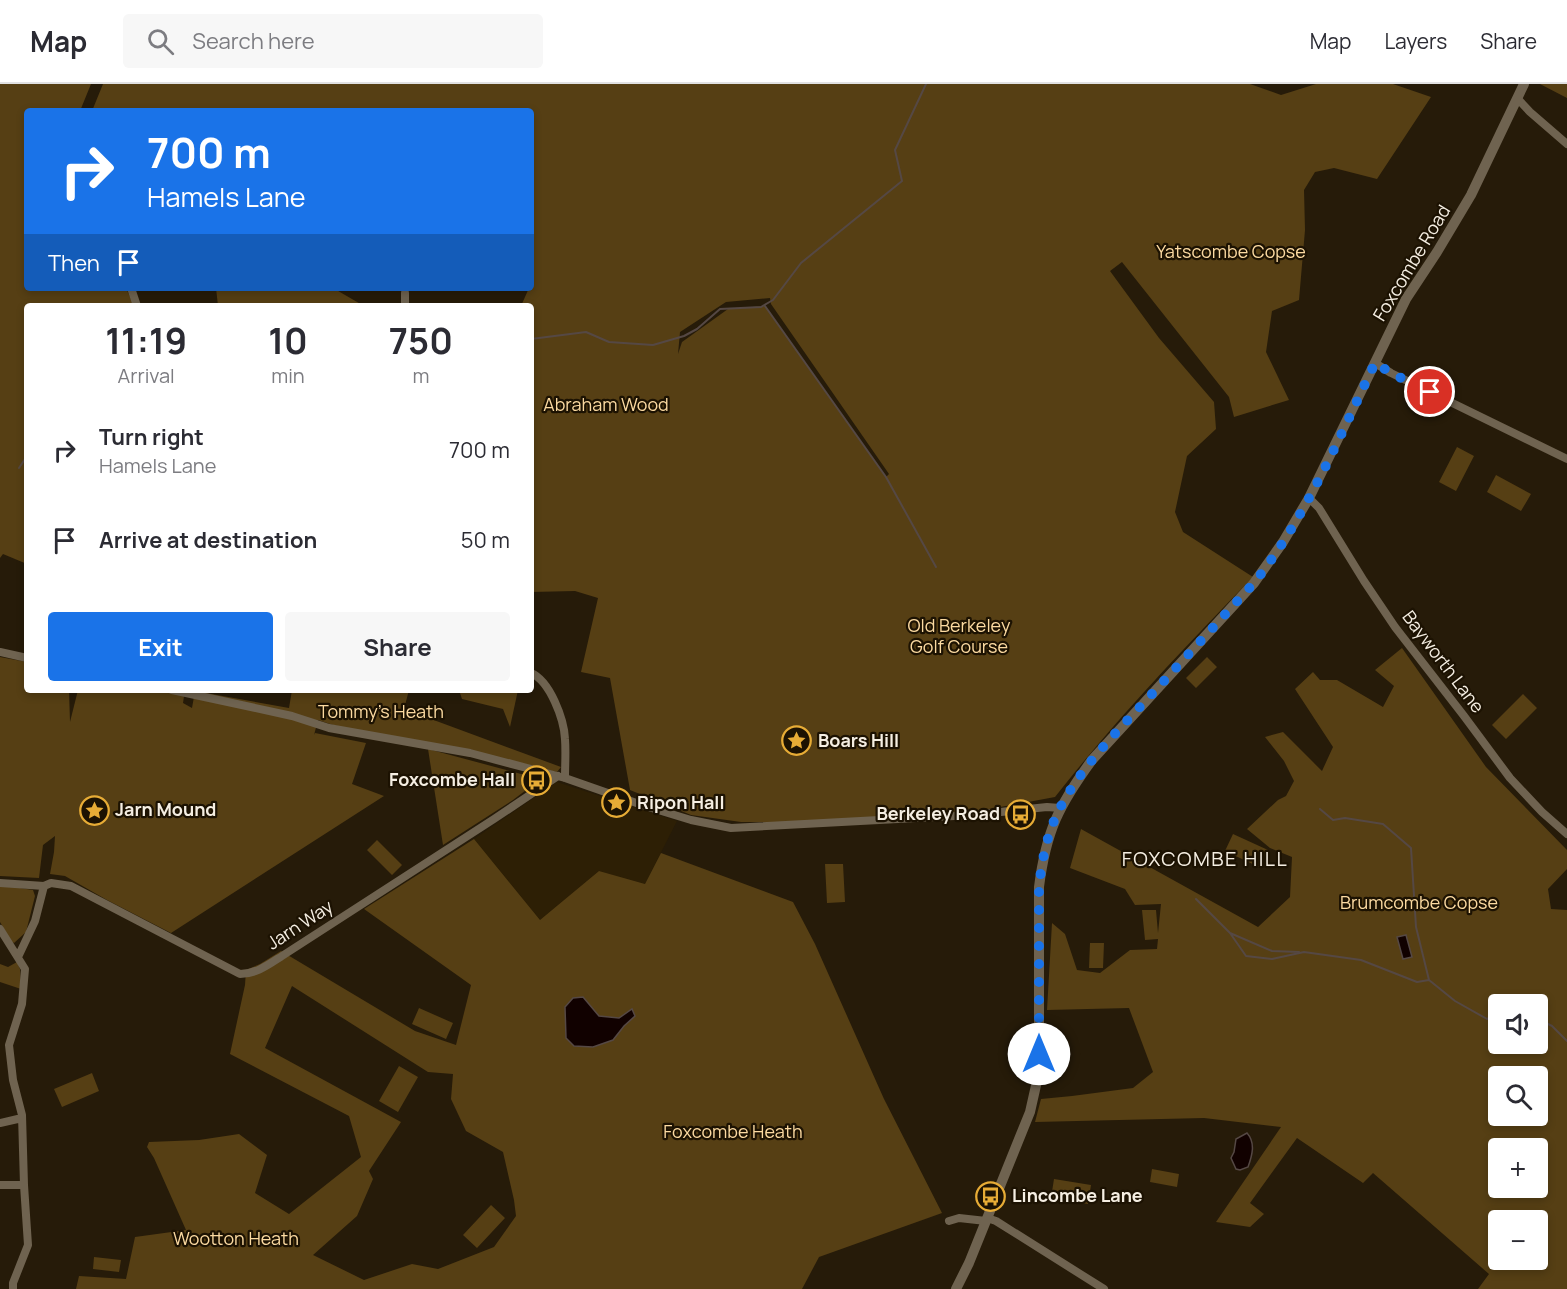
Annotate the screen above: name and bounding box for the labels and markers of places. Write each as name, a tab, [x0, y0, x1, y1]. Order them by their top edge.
pin	[1404, 366, 1455, 417]
place icon: Boars Hill	[781, 725, 813, 757]
place label: Boars Hill	[818, 728, 899, 752]
bus stop icon: Foxcombe Hall	[520, 764, 552, 796]
place label: Foxcombe Hall	[389, 767, 515, 791]
place icon: Ripon Hall	[600, 787, 632, 819]
place label: Ripon Hall	[637, 790, 724, 814]
place icon: Jarn Mound	[78, 794, 110, 826]
place label: Jarn Mound	[115, 797, 216, 821]
bus stop icon: Berkeley Road	[1005, 798, 1037, 830]
place label: Berkeley Road	[876, 801, 1000, 825]
bus stop icon: Lincombe Lane	[975, 1180, 1007, 1212]
place label: Lincombe Lane	[1012, 1183, 1143, 1207]

